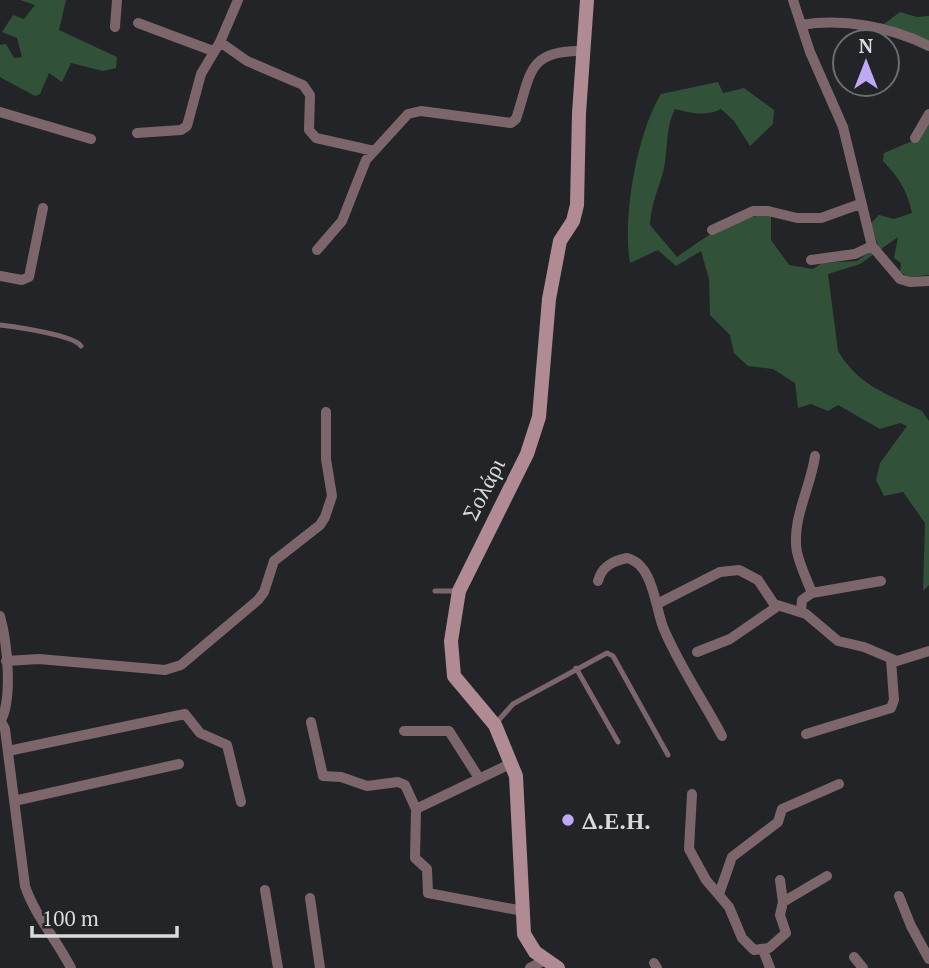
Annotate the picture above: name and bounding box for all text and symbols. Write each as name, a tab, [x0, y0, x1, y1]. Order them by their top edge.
north arrow	[831, 28, 901, 98]
text: N	[859, 33, 874, 58]
street label: Σολάρι	[454, 452, 512, 525]
place label: Δ.Ε.Η.	[582, 805, 651, 836]
marker: Δ.Ε.Η.	[560, 812, 576, 828]
scale bar	[32, 894, 177, 938]
text: 100 m	[42, 904, 99, 932]

